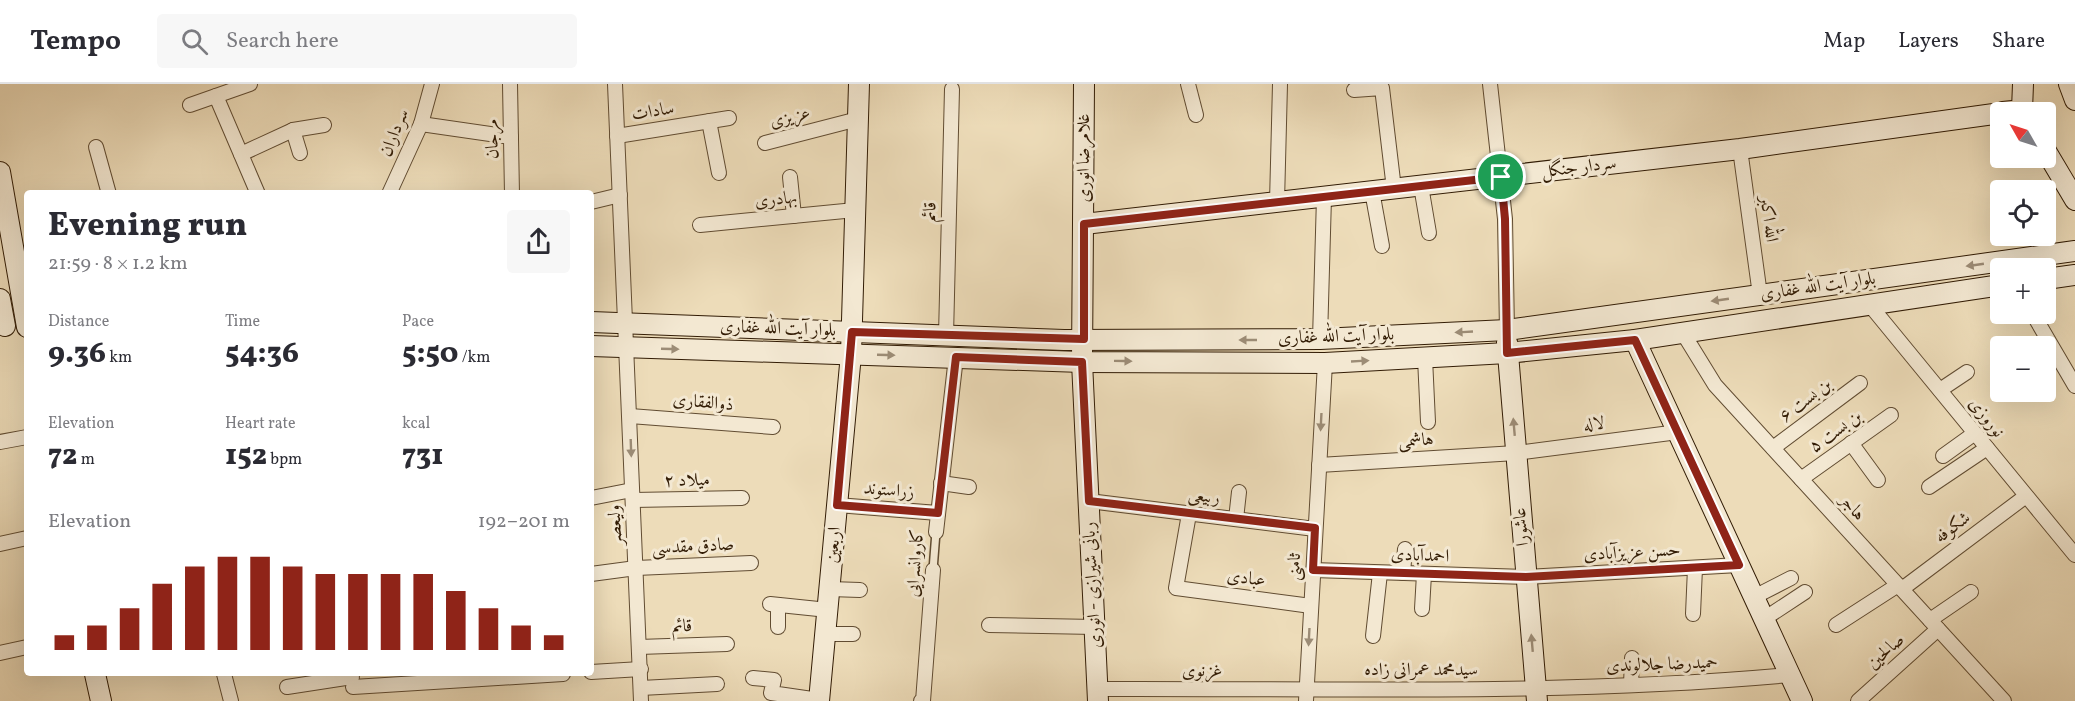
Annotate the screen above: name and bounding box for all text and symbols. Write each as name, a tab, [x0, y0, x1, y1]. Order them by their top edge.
search box	[157, 14, 577, 68]
text: Tempo	[30, 22, 121, 61]
icon: search	[178, 25, 211, 58]
text: Search here	[226, 26, 339, 57]
text: Map	[1823, 27, 1865, 56]
text: Layers	[1898, 27, 1959, 56]
text: Share	[1992, 27, 2045, 56]
street label: سادات	[630, 96, 676, 128]
street label: عزیزی	[767, 101, 813, 135]
north arrow	[1990, 102, 2056, 168]
map controls	[1990, 102, 2056, 402]
street label: سرداران	[374, 105, 416, 161]
street label: غلامرضا انوری	[1072, 114, 1097, 202]
street label: مرجان	[480, 119, 506, 159]
street label: سردار جنگل	[1540, 150, 1618, 185]
pin	[1475, 151, 1526, 202]
icon: arrive	[1484, 160, 1517, 193]
button: locate	[1990, 180, 2056, 246]
street label: بهادری	[753, 185, 799, 215]
street label: الله اکبر	[1752, 192, 1787, 244]
street label: قائم	[918, 202, 946, 222]
text: Evening run	[48, 204, 247, 250]
button: share	[507, 210, 570, 273]
text: 21:59 · 8 × 1.2 km	[48, 250, 188, 278]
button: +	[1990, 258, 2056, 324]
one-way arrow	[1966, 260, 1985, 269]
street label: بلوار آیت الله غفاری	[1758, 264, 1877, 307]
one-way arrow	[1710, 296, 1729, 305]
text: Distance	[48, 311, 109, 333]
text: Time	[225, 311, 260, 333]
text: Pace	[402, 311, 434, 333]
street label: بلوار آیت الله غفاری	[719, 311, 837, 344]
street label: بلوار آیت الله غفاری	[1277, 319, 1395, 352]
one-way arrow	[1455, 328, 1474, 337]
text: 9.36	[48, 333, 106, 375]
text: 54:36	[225, 333, 299, 375]
text: 5:50	[402, 333, 459, 375]
one-way arrow	[1239, 335, 1258, 345]
button: −	[1990, 336, 2056, 402]
one-way arrow	[661, 344, 680, 353]
text: km	[106, 347, 132, 369]
text: /km	[459, 347, 490, 369]
one-way arrow	[877, 350, 896, 359]
one-way arrow	[1114, 356, 1133, 366]
one-way arrow	[1351, 357, 1370, 366]
street label: بن بست ۶	[1775, 373, 1838, 429]
street label: ذوالفقاری	[672, 388, 734, 418]
street label: نوروزی	[1962, 393, 2010, 443]
street label: بن بست ۵	[1804, 404, 1868, 459]
street label: لاله	[1582, 411, 1606, 439]
one-way arrow	[1317, 412, 1326, 431]
text: Elevation	[48, 413, 115, 435]
text: Heart rate	[225, 413, 296, 435]
text: kcal	[402, 413, 430, 435]
one-way arrow	[1509, 418, 1519, 437]
street label: هاشمی	[1398, 428, 1434, 454]
text: 72	[48, 435, 77, 477]
text: 152	[225, 435, 267, 477]
text: 731	[402, 435, 444, 477]
one-way arrow	[626, 438, 636, 457]
text: m	[77, 449, 95, 471]
text: bpm	[267, 449, 302, 471]
street label: میلاد ۲	[664, 468, 710, 494]
street label: زراستوند	[863, 476, 915, 506]
street label: ربیعی	[1187, 483, 1221, 511]
street label: هاجر	[1832, 488, 1871, 527]
street label: ولیعصر	[602, 504, 630, 548]
street label: شکوفه	[1930, 506, 1976, 550]
street label: عاشورا	[1508, 507, 1536, 547]
text: Elevation	[48, 508, 131, 536]
text: 192–201 m	[478, 508, 570, 536]
street label: ربانی شیرازی - انوری	[1077, 521, 1109, 649]
street label: اربعین	[820, 526, 848, 564]
street label: کاروانسرایی	[901, 528, 931, 598]
street label: صادق مقدسی	[651, 532, 735, 562]
street label: حسن عزیزآبادی	[1583, 538, 1681, 568]
street label: احمدآبادی	[1390, 542, 1450, 570]
street label: ثامنی	[1282, 552, 1308, 581]
street label: عبادی	[1225, 564, 1267, 594]
street label: قائم	[672, 614, 693, 642]
one-way arrow	[1305, 628, 1314, 647]
street label: صالحین	[1862, 628, 1910, 676]
one-way arrow	[1527, 633, 1537, 652]
street label: حمیدرضا جلالوندی	[1606, 651, 1718, 679]
street label: سیدمحمد عمرانی زاده	[1364, 658, 1478, 683]
street label: غزنوی	[1182, 659, 1222, 684]

